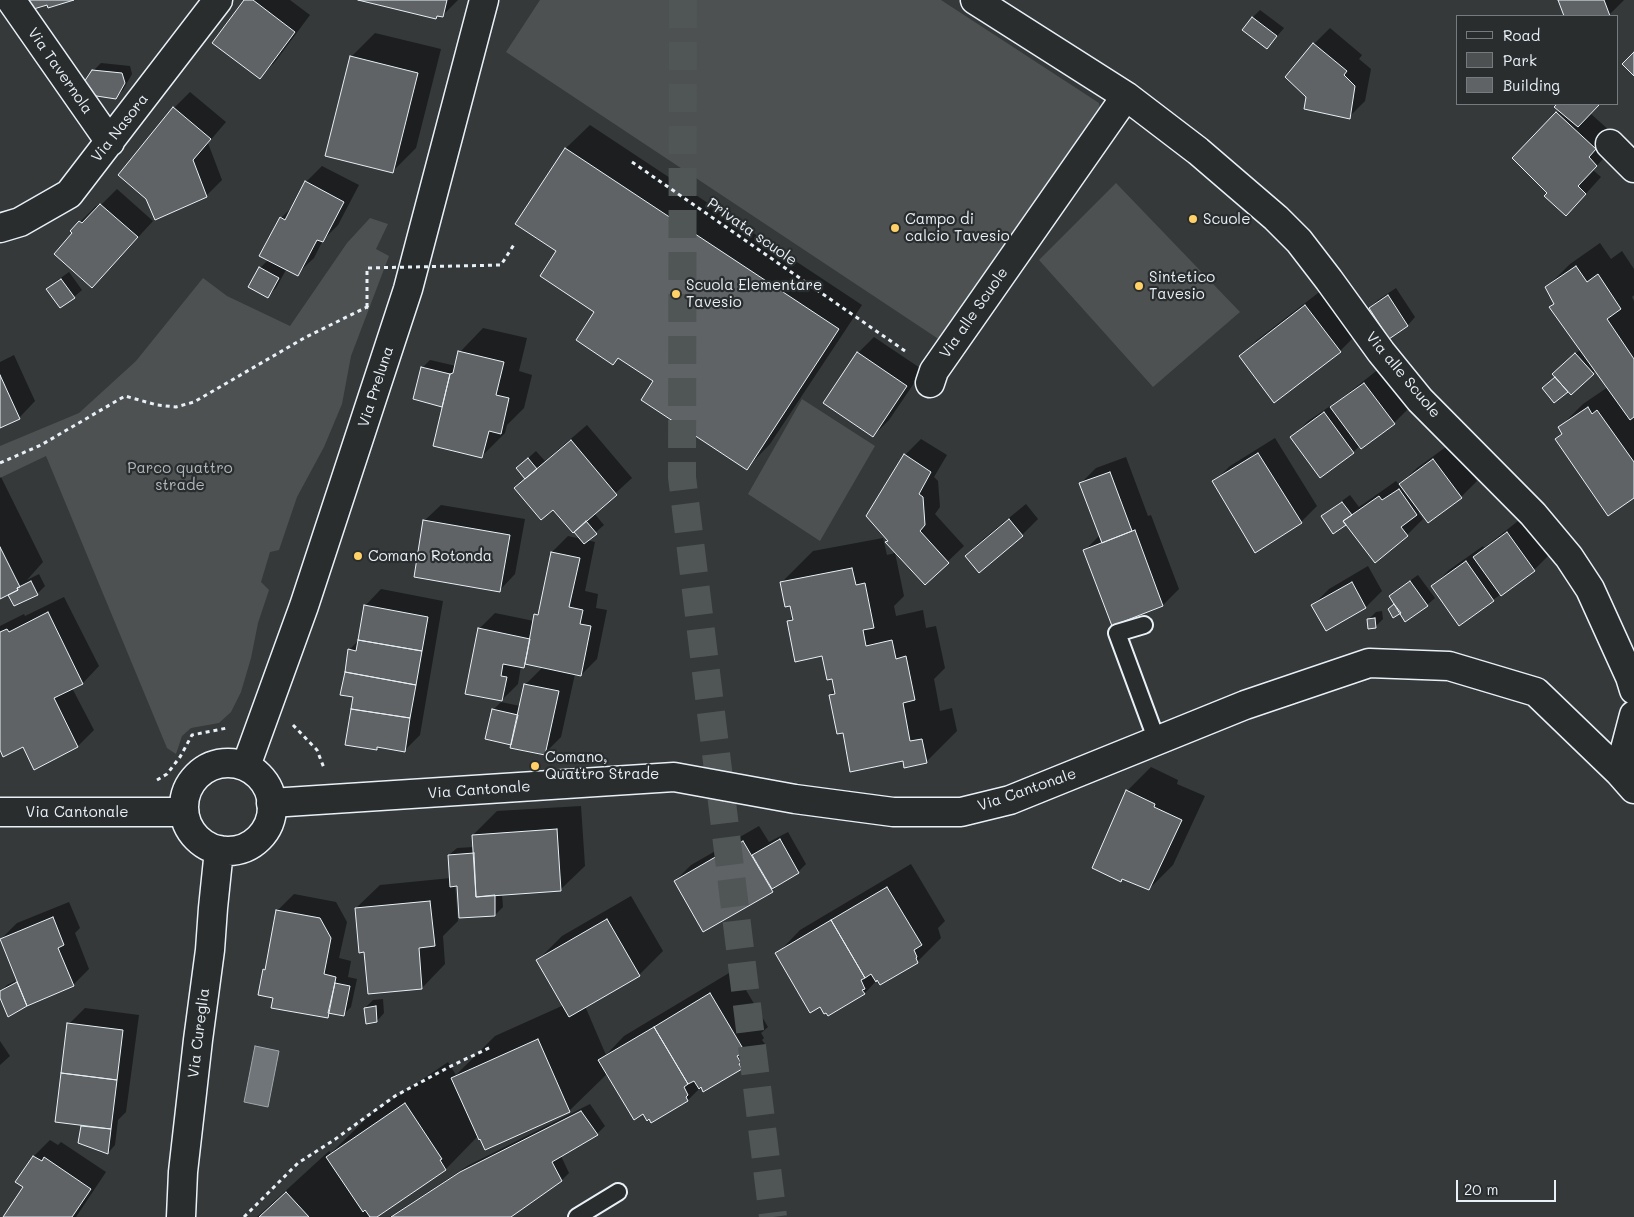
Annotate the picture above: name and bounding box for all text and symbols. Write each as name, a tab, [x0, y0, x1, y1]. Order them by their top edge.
legend	[1456, 15, 1619, 105]
street label: Via Tavernola	[24, 24, 96, 118]
text: Road	[1503, 25, 1540, 45]
text: Park	[1503, 50, 1537, 70]
text: Building	[1503, 75, 1560, 95]
street label: Via Nasora	[88, 90, 152, 166]
street label: Privata scuole	[704, 194, 800, 270]
place label: Campo di calcio Tavesio	[905, 210, 1010, 245]
place label: Scuole	[1203, 210, 1250, 228]
marker: Scuole	[1187, 213, 1199, 225]
marker: Campo di calcio Tavesio	[889, 222, 901, 234]
street label: Via alle Scuole	[936, 264, 1012, 362]
place label: Sintetico Tavesio	[1149, 268, 1215, 303]
place label: Scuola Elementare Tavesio	[686, 276, 822, 311]
marker: Sintetico Tavesio	[1133, 280, 1145, 292]
marker: Scuola Elementare Tavesio	[670, 288, 682, 300]
street label: Via alle Scuole	[1362, 328, 1444, 422]
street label: Via Preluna	[354, 344, 398, 430]
park label: Parco quattro strade	[127, 459, 233, 494]
place label: Comano Rotonda	[368, 547, 492, 565]
marker: Comano Rotonda	[352, 550, 364, 562]
place label: Comano, Quattro Strade	[545, 748, 659, 783]
marker: Comano, Quattro Strade	[529, 760, 541, 772]
street label: Via Cantonale	[975, 765, 1079, 815]
street label: Via Cantonale	[427, 777, 531, 803]
street label: Via Cantonale	[26, 803, 128, 821]
street label: Via Cureglia	[185, 987, 213, 1079]
scale bar	[1459, 1170, 1559, 1202]
text: 20 m	[1464, 1179, 1498, 1199]

